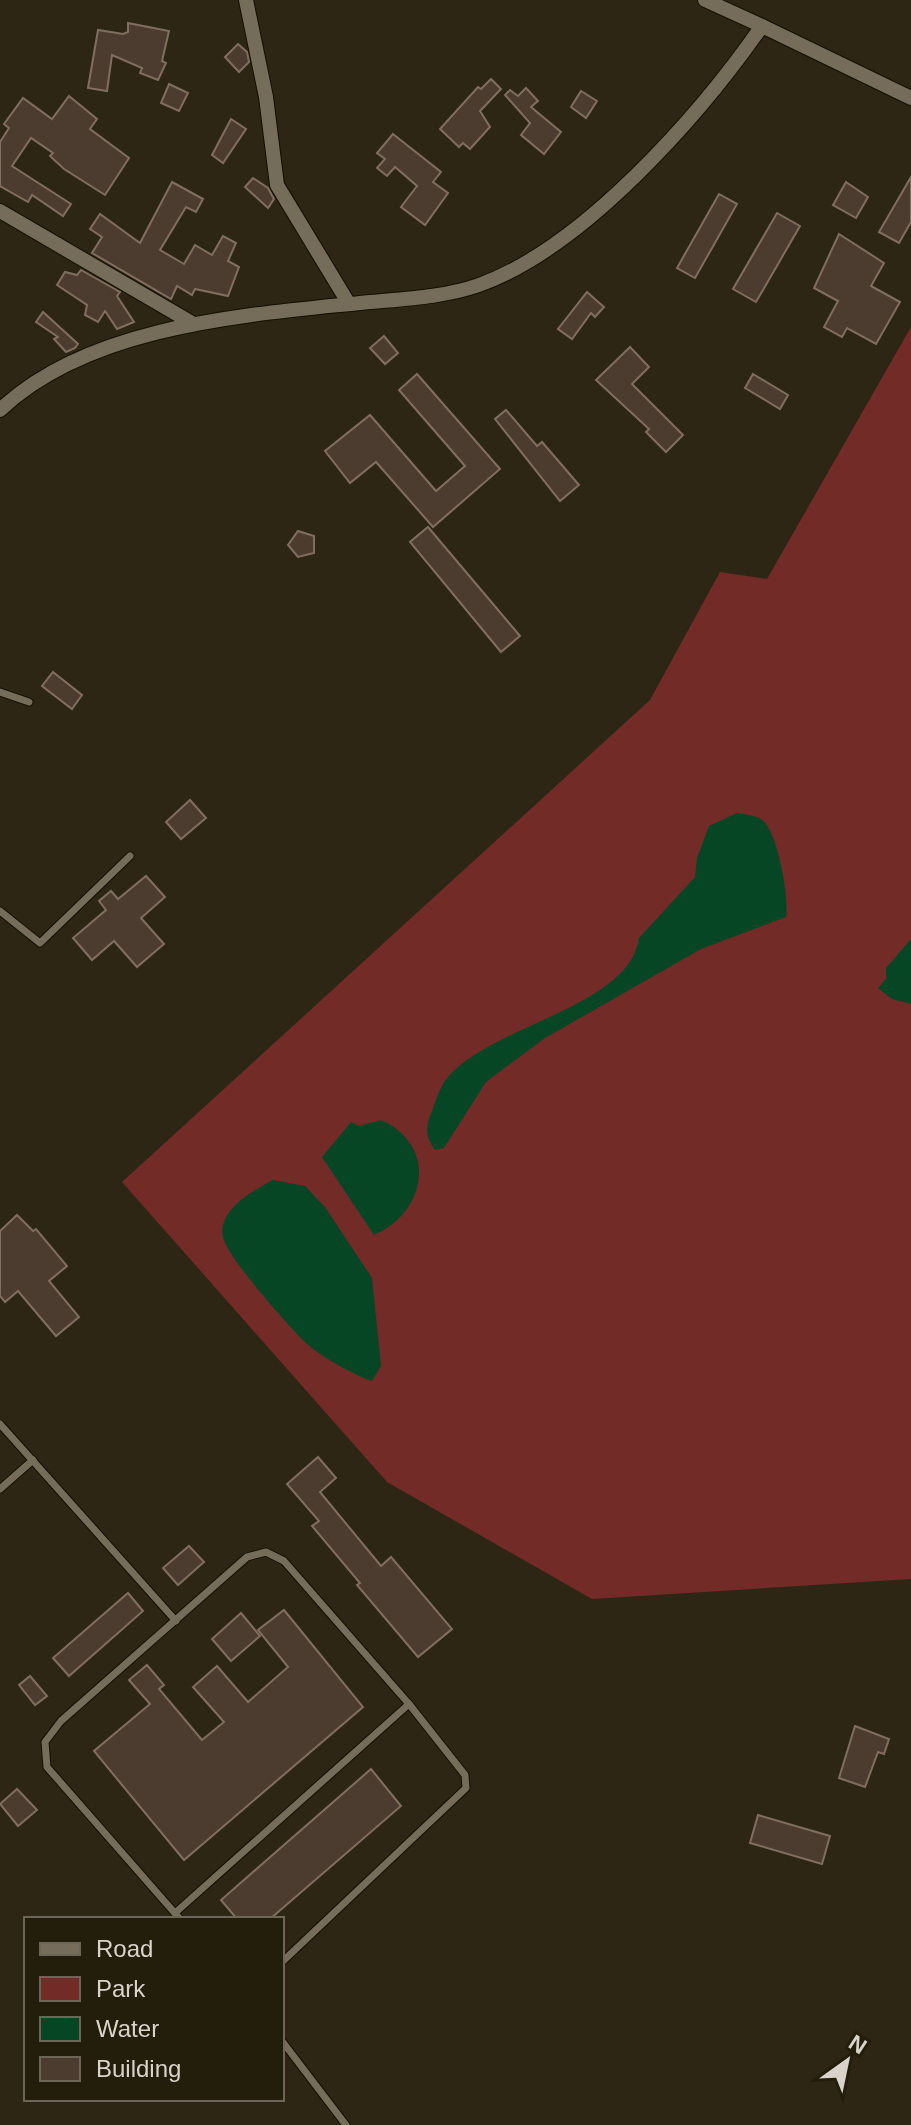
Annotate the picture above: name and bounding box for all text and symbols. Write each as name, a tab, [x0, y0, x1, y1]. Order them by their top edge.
legend	[24, 1917, 284, 2101]
text: Road	[96, 1935, 153, 1962]
text: Park	[96, 1975, 146, 2002]
text: Water	[96, 2015, 159, 2042]
north arrow	[807, 2021, 887, 2101]
text: N	[844, 2030, 871, 2059]
text: Building	[96, 2055, 181, 2082]

